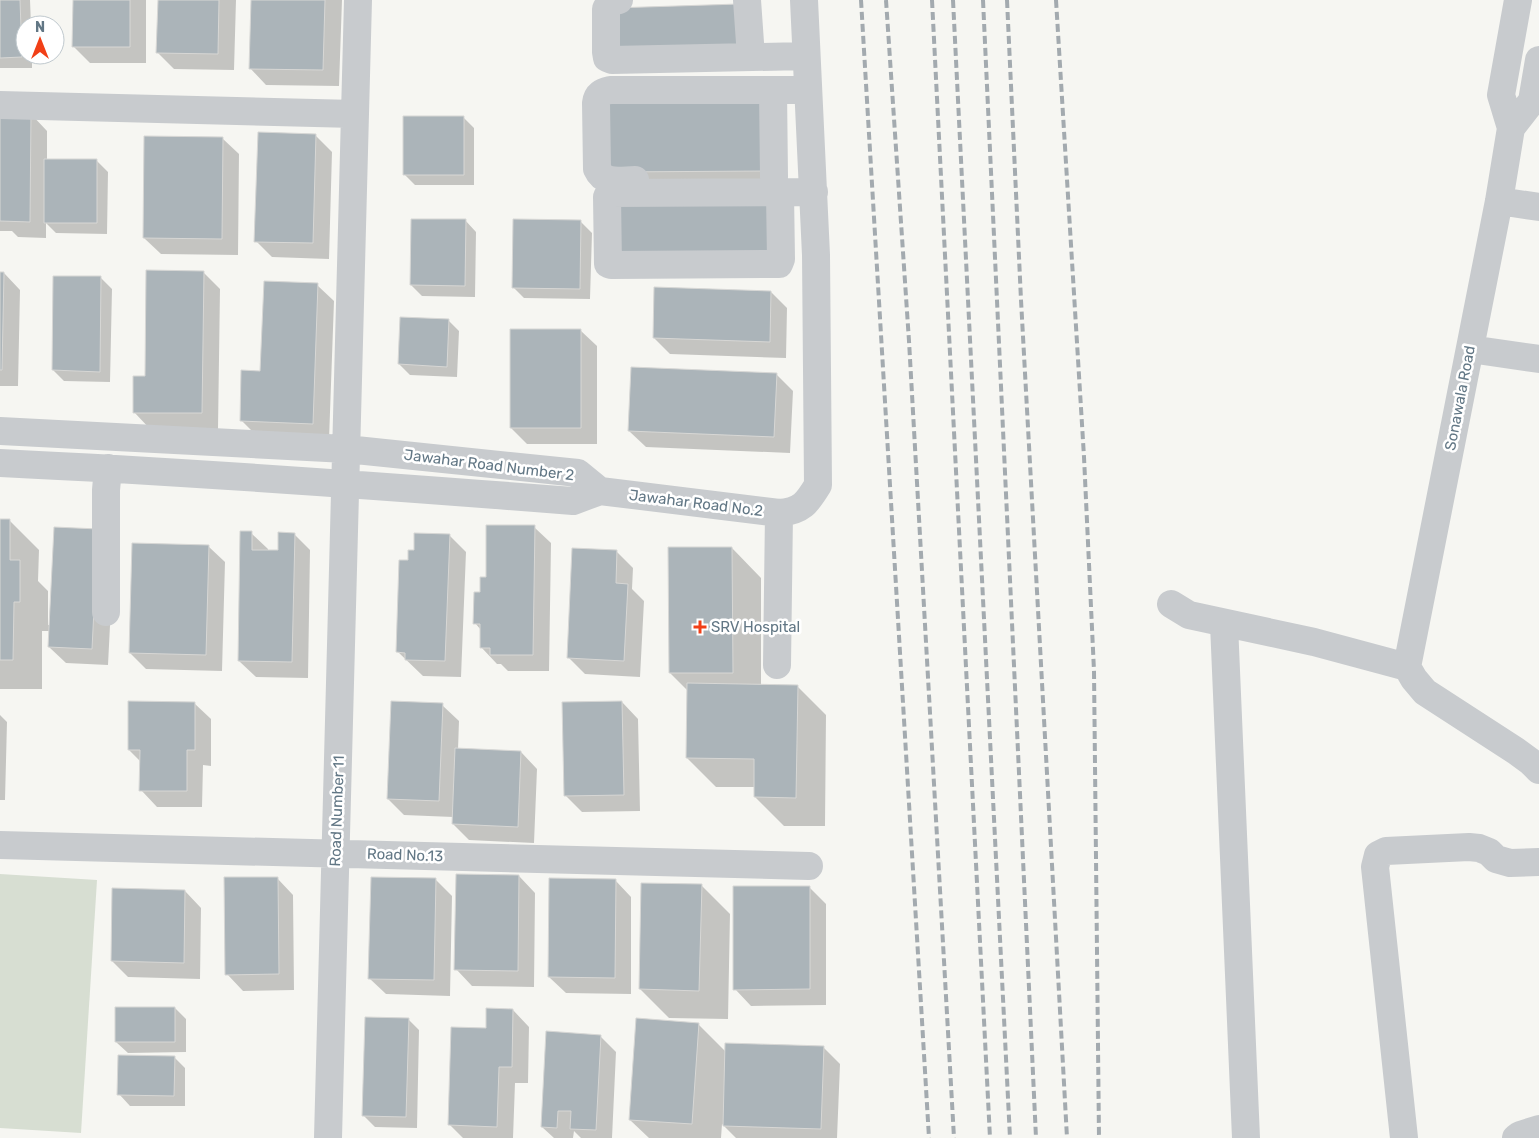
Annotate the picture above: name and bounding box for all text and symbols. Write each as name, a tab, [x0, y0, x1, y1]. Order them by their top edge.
north arrow	[15, 15, 65, 65]
text: N	[35, 19, 45, 36]
street label: Sonawala Road	[1441, 344, 1479, 452]
street label: Jawahar Road Number 2	[403, 446, 575, 484]
street label: Jawahar Road No.2	[628, 486, 764, 520]
place label: SRV Hospital	[711, 618, 800, 636]
marker: SRV Hospital	[693, 620, 707, 634]
street label: Road Number 11	[326, 755, 348, 867]
street label: Road No.13	[367, 845, 443, 865]

